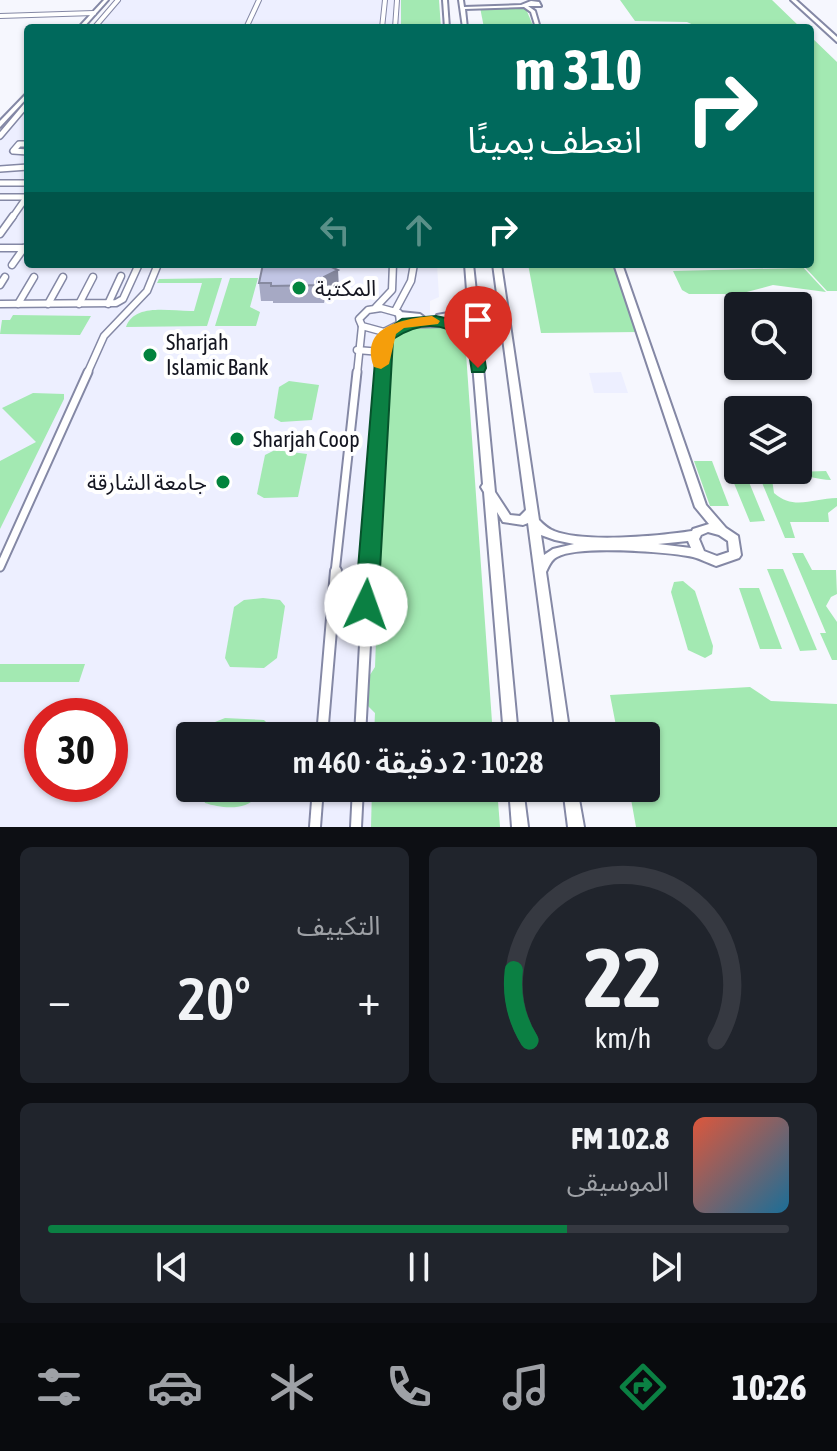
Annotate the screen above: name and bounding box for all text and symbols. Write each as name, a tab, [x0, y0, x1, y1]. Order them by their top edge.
text: 310 m	[515, 38, 642, 102]
icon: right	[670, 56, 774, 160]
text: انعطف يمينًا	[467, 119, 642, 161]
icon: left	[313, 208, 357, 252]
icon: ahead	[397, 208, 441, 252]
icon: right	[481, 208, 525, 252]
place label: المكتبة	[315, 275, 376, 301]
marker: المكتبة	[290, 279, 308, 297]
pin	[444, 286, 512, 368]
map controls	[724, 292, 812, 484]
button: search	[724, 292, 812, 380]
icon: arrive	[456, 298, 500, 342]
place label: Sharjah Islamic Bank	[166, 329, 269, 380]
marker: Sharjah Islamic Bank	[141, 346, 159, 364]
button: layers	[724, 396, 812, 484]
place label: Sharjah Coop	[253, 426, 360, 452]
marker: Sharjah Coop	[228, 430, 246, 448]
place label: جامعة الشارقة	[87, 469, 207, 496]
marker: جامعة الشارقة	[214, 473, 232, 491]
position arrow	[324, 563, 408, 647]
speed limit sign: 30	[24, 698, 128, 802]
text: 10:28 · 2 دقيقة · 460 m	[293, 745, 543, 779]
text: التكييف	[297, 911, 381, 941]
text: 22	[584, 929, 662, 1025]
text: 20°	[178, 964, 251, 1033]
text: −	[48, 974, 71, 1024]
text: +	[358, 974, 381, 1024]
text: km/h	[594, 1021, 651, 1054]
text: 102.8 FM	[571, 1121, 669, 1155]
text: الموسيقى	[567, 1167, 669, 1197]
icon: previous	[150, 1245, 194, 1289]
icon: pause	[397, 1245, 441, 1289]
icon: next	[644, 1245, 688, 1289]
icon: filters	[31, 1359, 87, 1415]
icon: car	[147, 1359, 203, 1415]
icon: climate	[264, 1359, 320, 1415]
icon: phone	[381, 1359, 437, 1415]
icon: music	[498, 1359, 554, 1415]
icon: directions	[615, 1359, 671, 1415]
text: 10:26	[732, 1366, 807, 1408]

